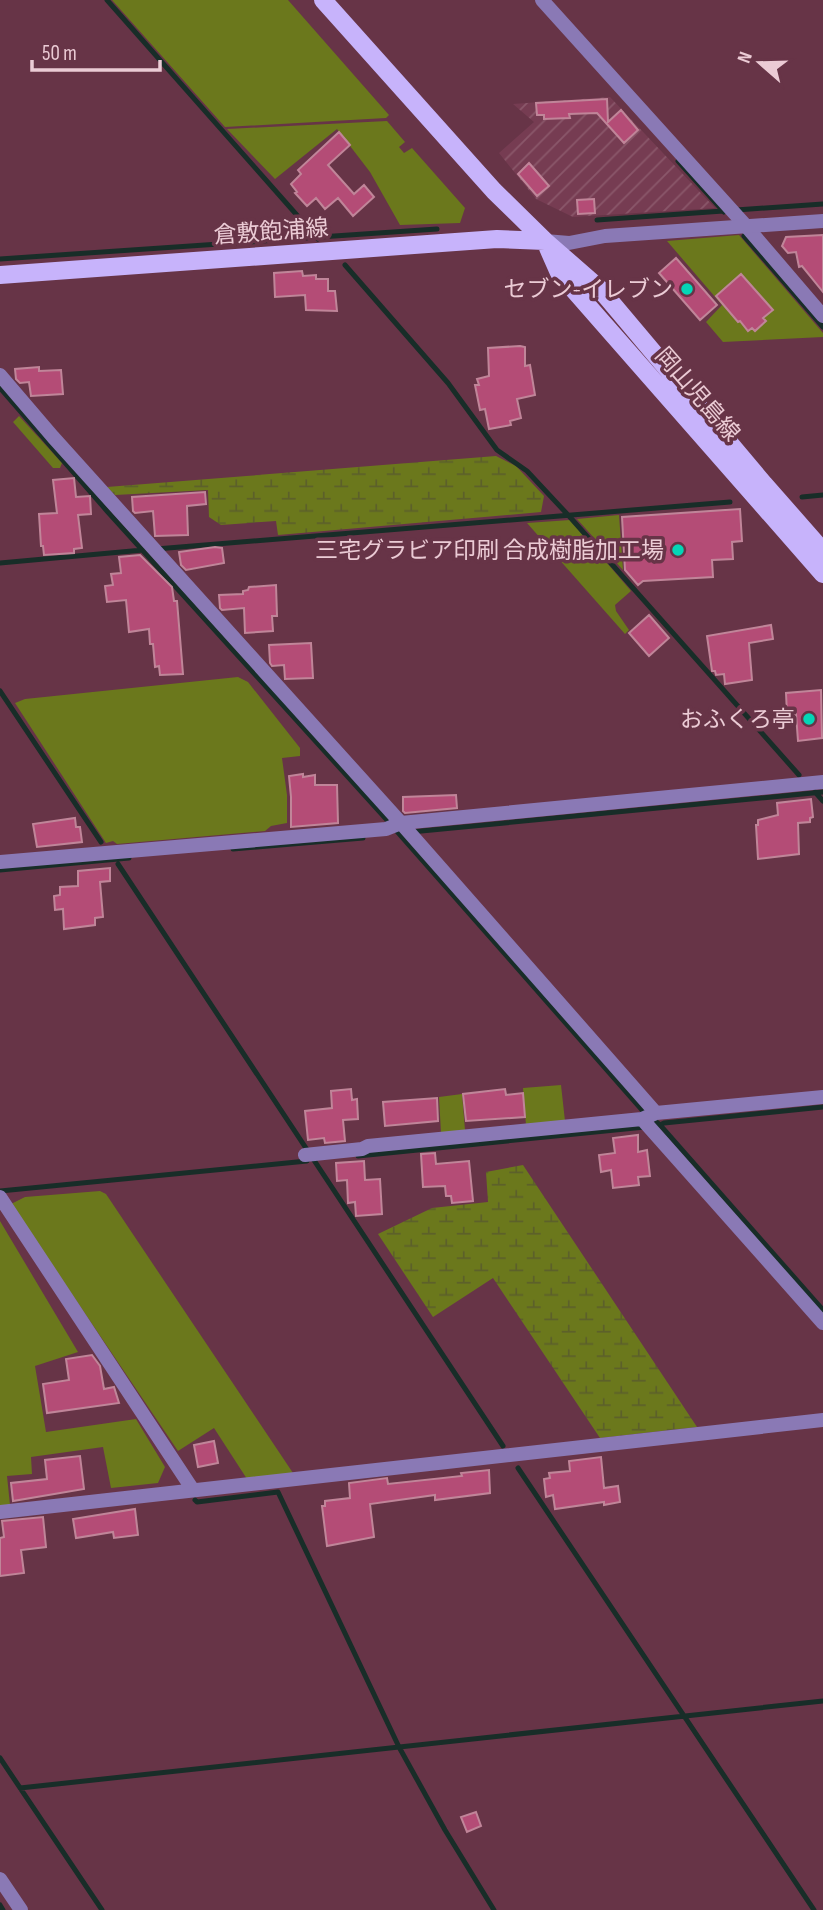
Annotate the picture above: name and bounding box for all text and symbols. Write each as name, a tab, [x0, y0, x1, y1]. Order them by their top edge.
scale bar	[32, 28, 159, 72]
north arrow	[725, 28, 795, 98]
text: 50 m	[42, 41, 77, 66]
text: N	[733, 49, 758, 66]
street label: 倉敷飽浦線	[213, 214, 329, 250]
place label: セブン-イレブン	[504, 276, 673, 304]
marker: セブン-イレブン	[679, 281, 695, 297]
street label: 岡山児島線	[649, 342, 746, 447]
place label: 三宅グラビア印刷 合成樹脂加工場	[315, 537, 664, 565]
marker: 三宅グラビア印刷 合成樹脂加工場	[670, 542, 686, 558]
place label: おふくろ亭	[680, 706, 795, 734]
marker: おふくろ亭	[801, 711, 817, 727]

